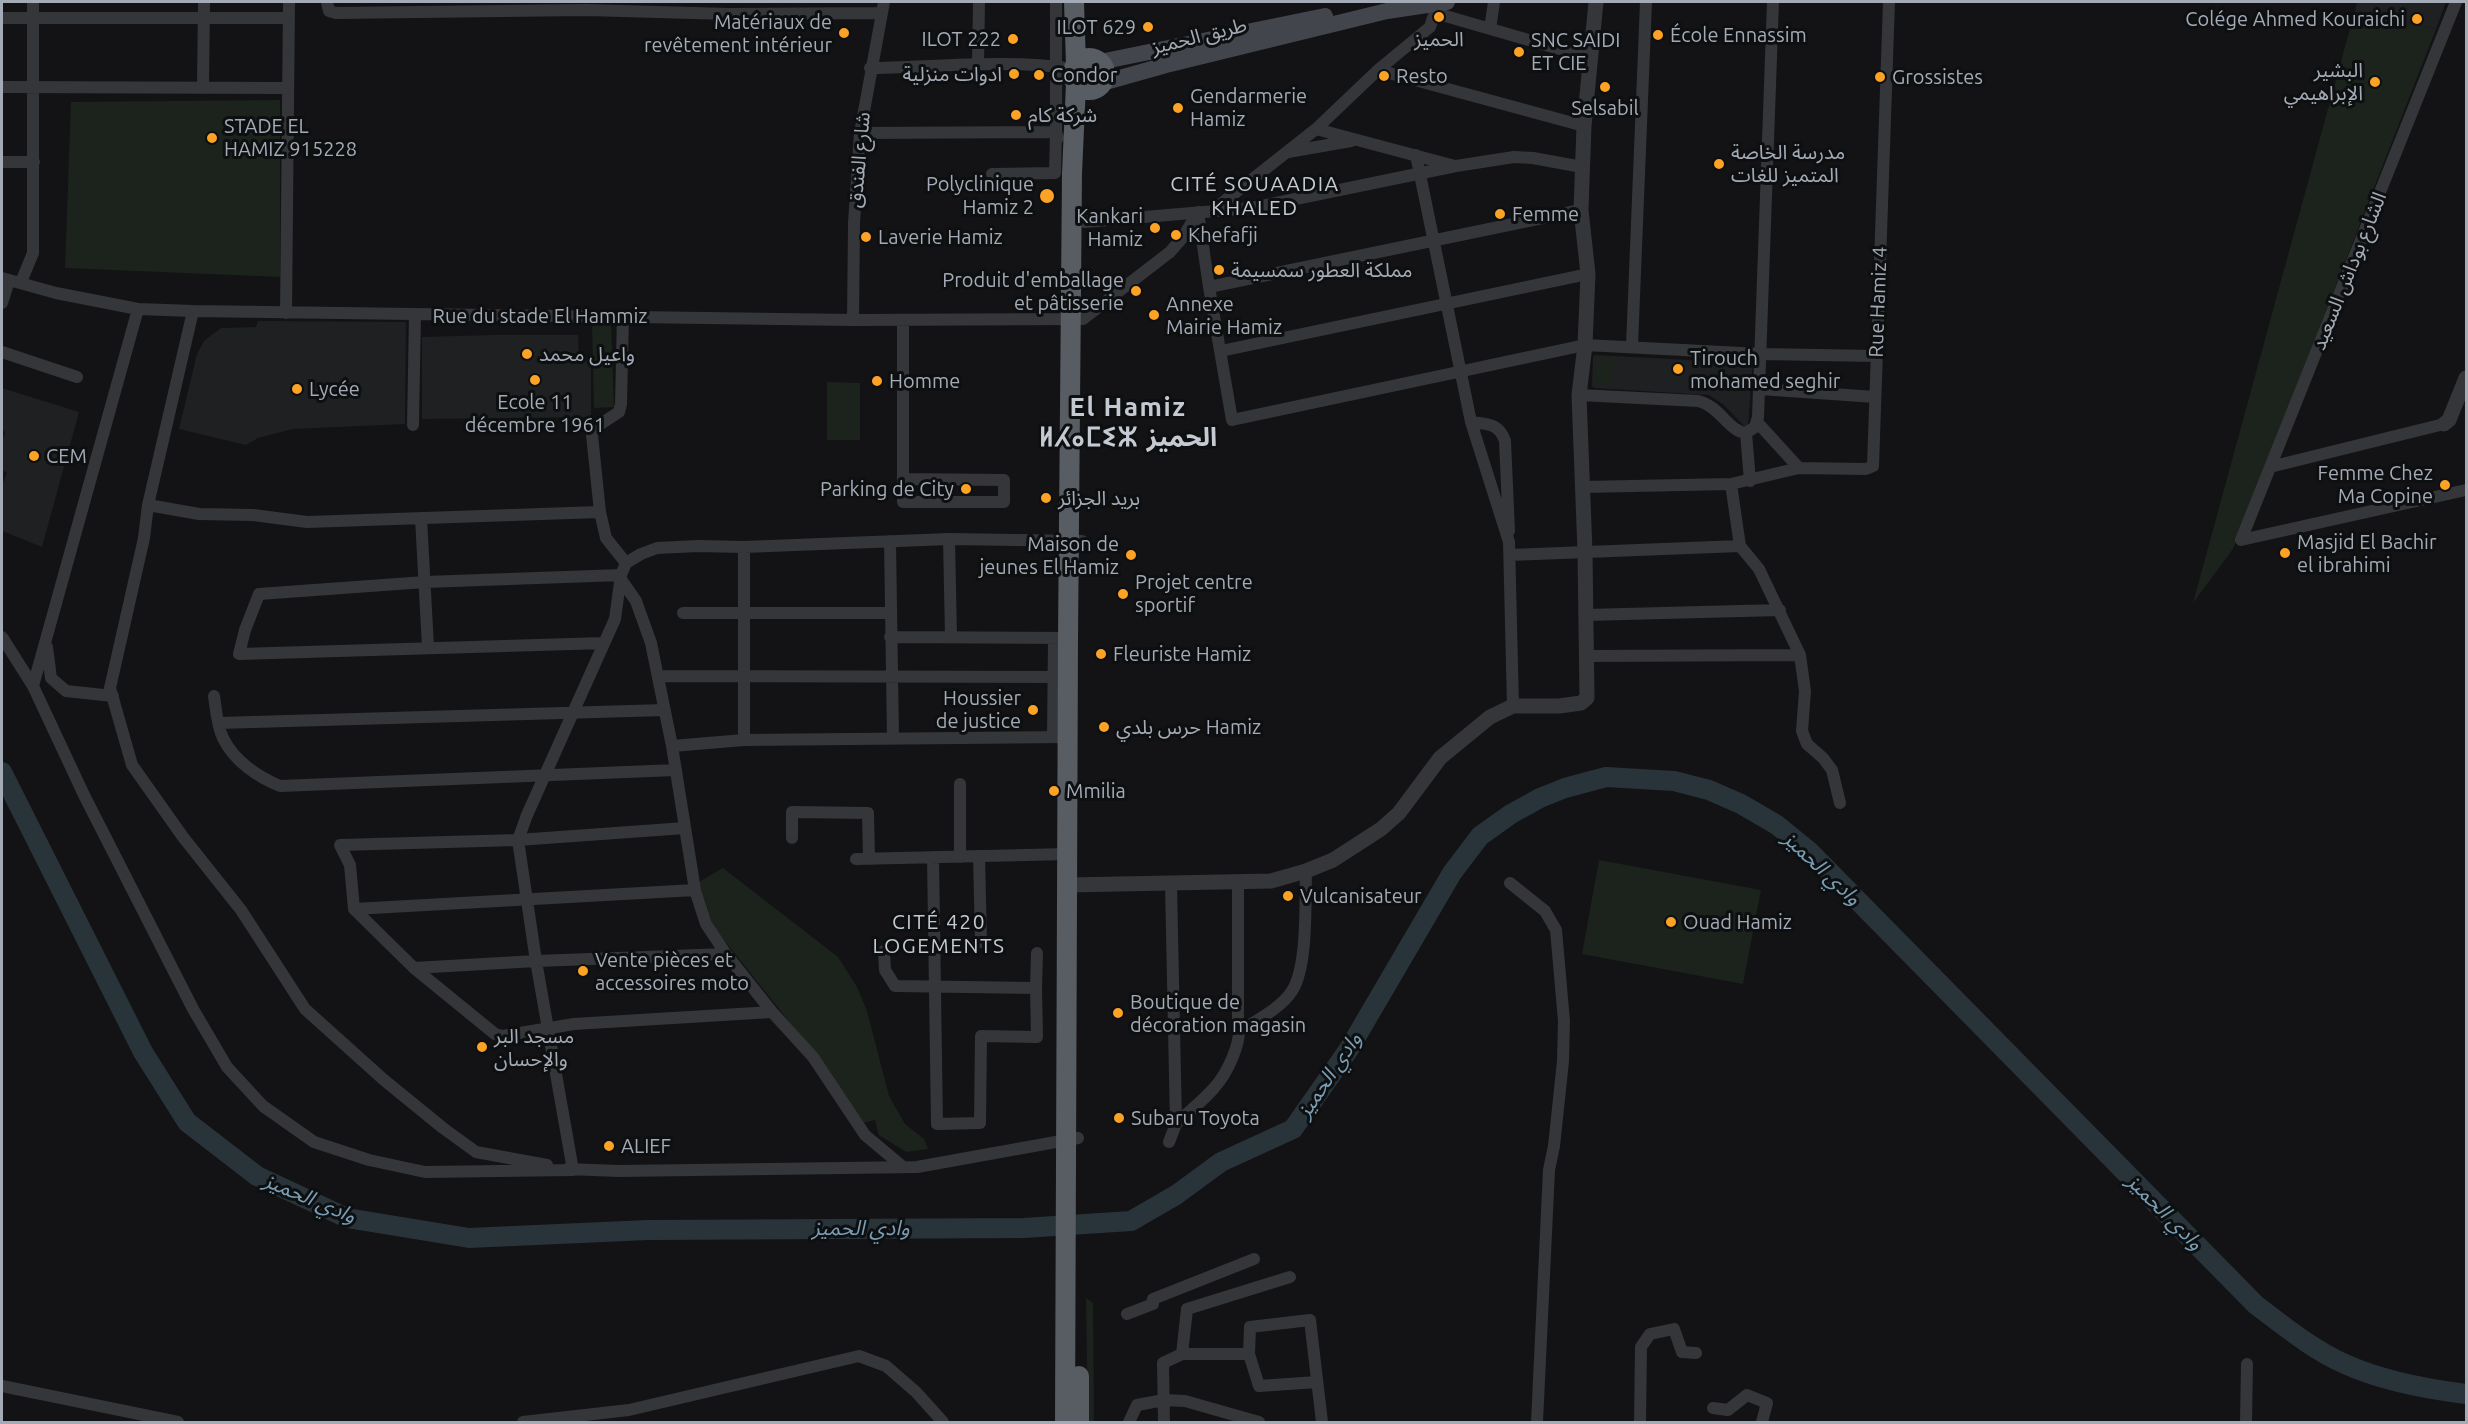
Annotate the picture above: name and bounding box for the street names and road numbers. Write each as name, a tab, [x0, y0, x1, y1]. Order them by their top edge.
street label: طريق الحميز	[1149, 13, 1249, 59]
street label: شارع الفندق	[843, 111, 875, 209]
street label: الشارع بوداش السعيد	[2306, 189, 2392, 353]
street label: Rue Hamiz 4	[1864, 246, 1892, 358]
street label: Rue du stade El Hammiz	[432, 304, 648, 328]

